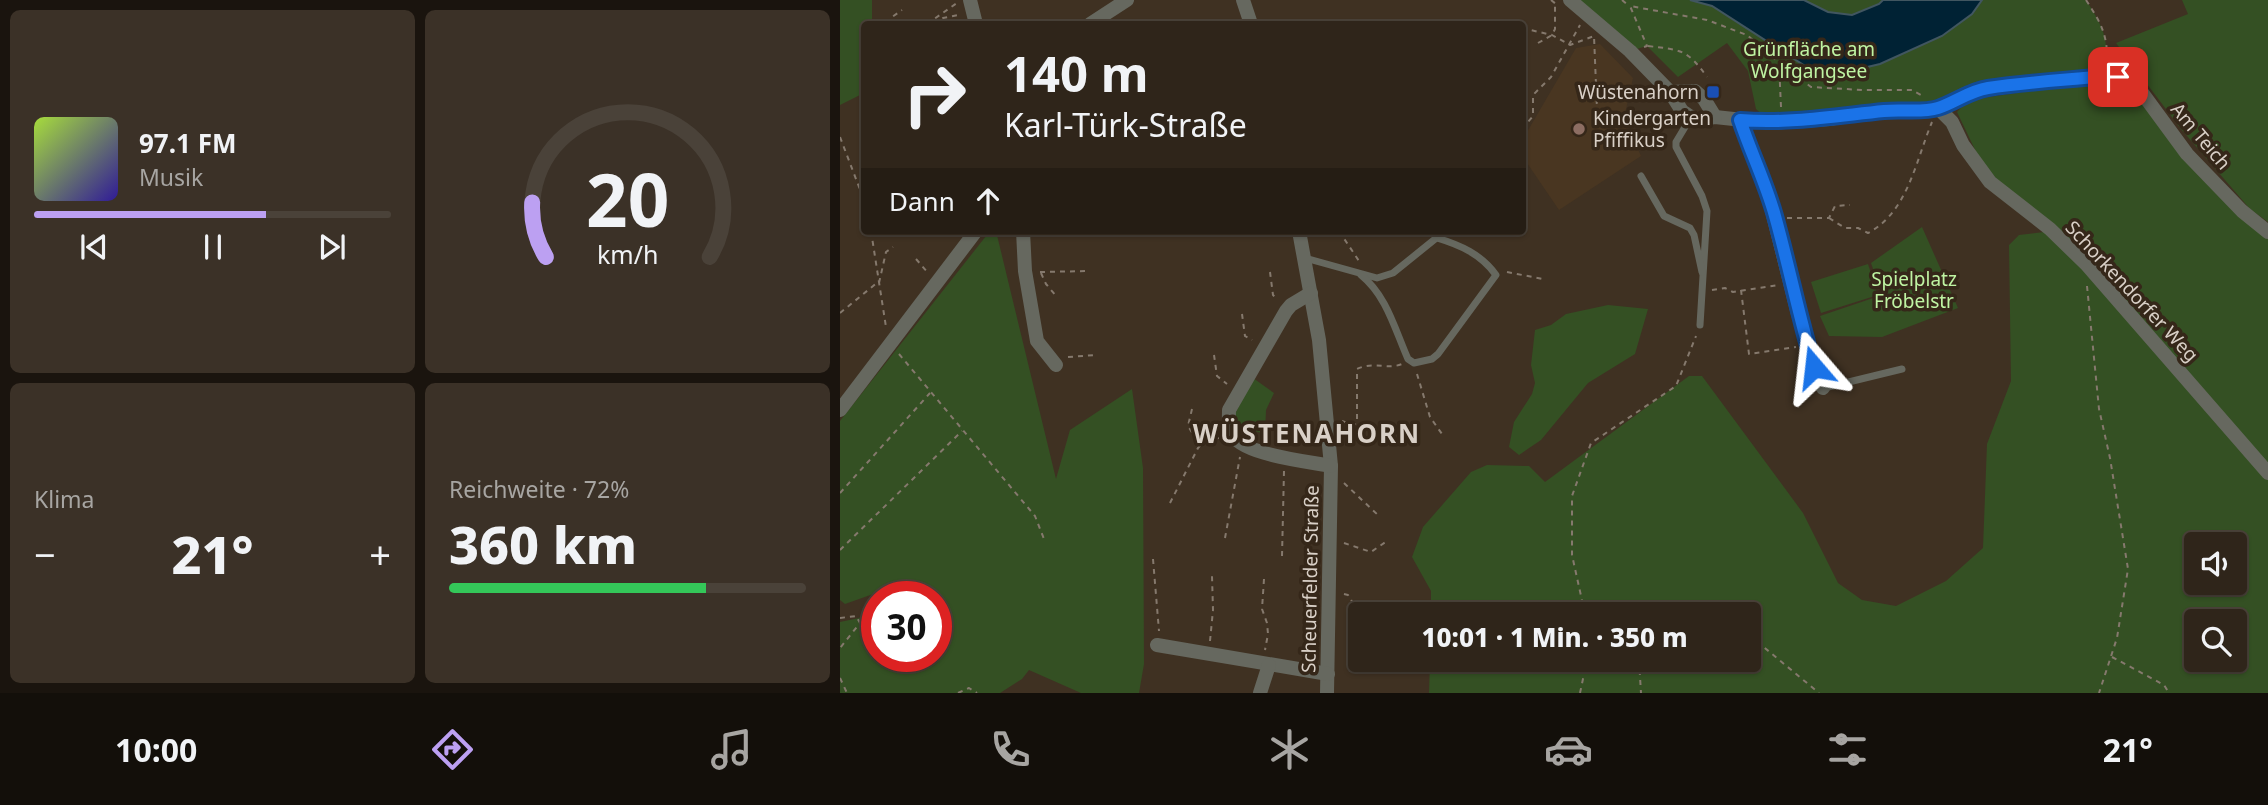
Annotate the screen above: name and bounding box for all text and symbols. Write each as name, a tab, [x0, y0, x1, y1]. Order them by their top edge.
park label: Grünfläche am Wolfgangsee	[1743, 36, 1875, 84]
text: 140 m	[1004, 40, 1149, 106]
pin	[2088, 47, 2148, 107]
icon: right	[889, 49, 980, 140]
icon: arrive	[2099, 58, 2137, 96]
place label: Wüstenahorn	[1578, 79, 1699, 105]
marker: Wüstenahorn	[1705, 84, 1721, 100]
street label: Am Teich	[2165, 97, 2237, 175]
text: Karl-Türk-Straße	[1004, 103, 1247, 146]
place label: Kindergarten Pfiffikus	[1593, 105, 1711, 153]
marker: Kindergarten Pfiffikus	[1571, 121, 1587, 137]
text: 97.1 FM	[139, 125, 236, 161]
text: 20	[586, 150, 669, 249]
text: Musik	[139, 161, 203, 193]
icon: ahead	[969, 182, 1007, 220]
text: Dann	[889, 183, 955, 219]
street label: Schorkendorfer Weg	[2060, 215, 2204, 367]
icon: previous	[75, 228, 113, 266]
icon: pause	[194, 228, 232, 266]
icon: next	[313, 228, 351, 266]
text: km/h	[597, 237, 658, 271]
park label: Spielplatz Fröbelstr	[1871, 266, 1957, 314]
position arrow	[1777, 330, 1851, 404]
district label: WÜSTENAHORN	[1193, 415, 1421, 451]
text: Reichweite · 72%	[449, 473, 629, 505]
text: Klima	[34, 483, 95, 515]
street label: Scheuerfelder Straße	[1295, 485, 1325, 673]
text: 360 km	[449, 508, 637, 579]
text: 21°	[171, 518, 254, 589]
text: −	[34, 528, 56, 580]
text: +	[369, 528, 391, 580]
map controls	[2184, 532, 2247, 672]
button: sound	[2184, 532, 2247, 595]
speed limit sign: 30	[861, 581, 952, 672]
button: search	[2184, 609, 2247, 672]
text: 10:01 · 1 Min. · 350 m	[1421, 619, 1688, 655]
icon: directions	[428, 725, 477, 774]
icon: music	[707, 725, 756, 774]
icon: phone	[986, 725, 1035, 774]
icon: climate	[1265, 725, 1314, 774]
icon: car	[1544, 725, 1593, 774]
icon: filters	[1823, 725, 1872, 774]
text: 10:00	[115, 728, 197, 771]
text: 21°	[2103, 728, 2153, 771]

